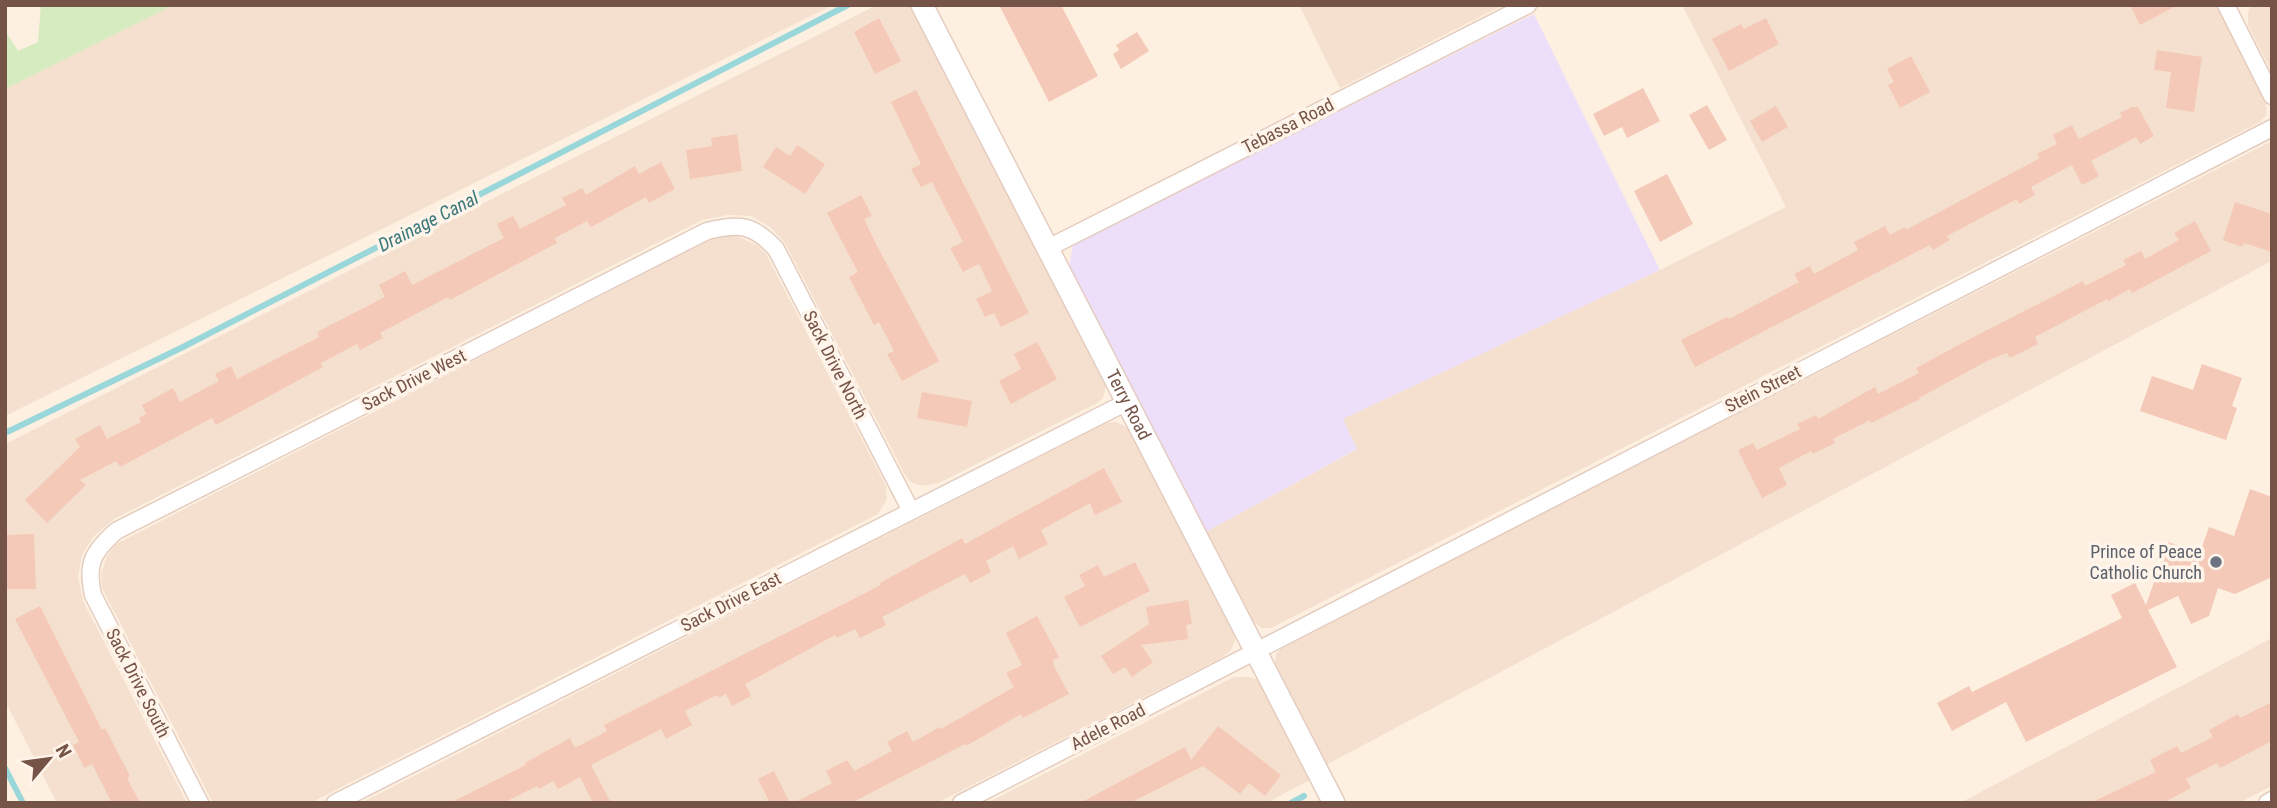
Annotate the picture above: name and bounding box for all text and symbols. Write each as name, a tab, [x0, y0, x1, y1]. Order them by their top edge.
street label: Tebassa Road	[1239, 94, 1337, 158]
water label: Drainage Canal	[374, 186, 483, 257]
street label: Sack Drive North	[799, 307, 872, 422]
street label: Sack Drive West	[358, 344, 469, 415]
street label: Stein Street	[1721, 361, 1804, 417]
street label: Terry Road	[1102, 366, 1156, 443]
place label: Prince of Peace Catholic Church	[2089, 541, 2202, 583]
marker: Prince of Peace Catholic Church	[2208, 554, 2224, 570]
street label: Sack Drive East	[677, 567, 784, 636]
street label: Sack Drive South	[102, 625, 175, 741]
street label: Adele Road	[1067, 699, 1148, 754]
north arrow	[14, 724, 84, 794]
text: N	[51, 740, 76, 762]

